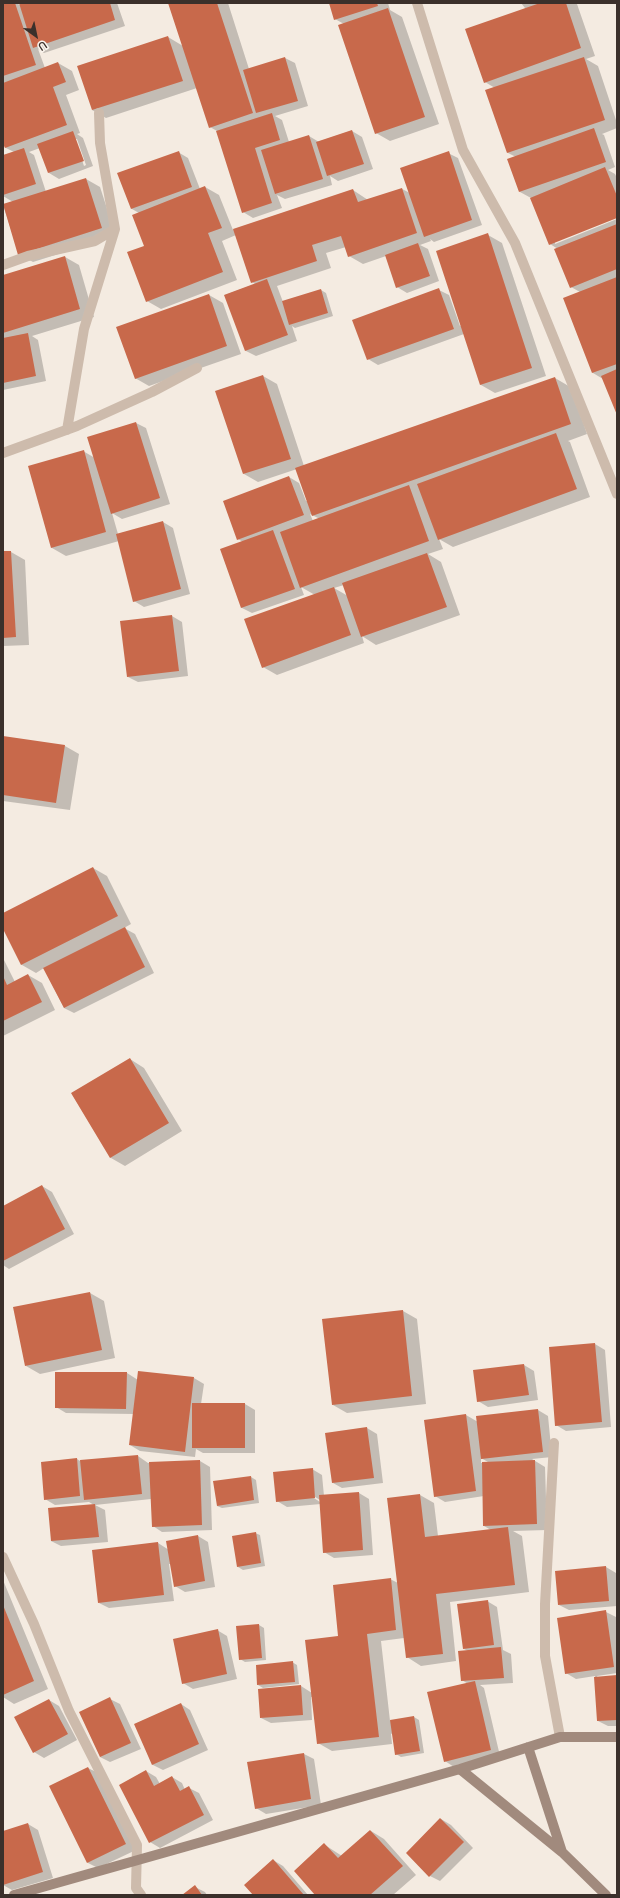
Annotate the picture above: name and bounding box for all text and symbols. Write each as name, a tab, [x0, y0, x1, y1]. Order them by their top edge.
north arrow	[16, 16, 56, 56]
text: U	[35, 38, 50, 55]

